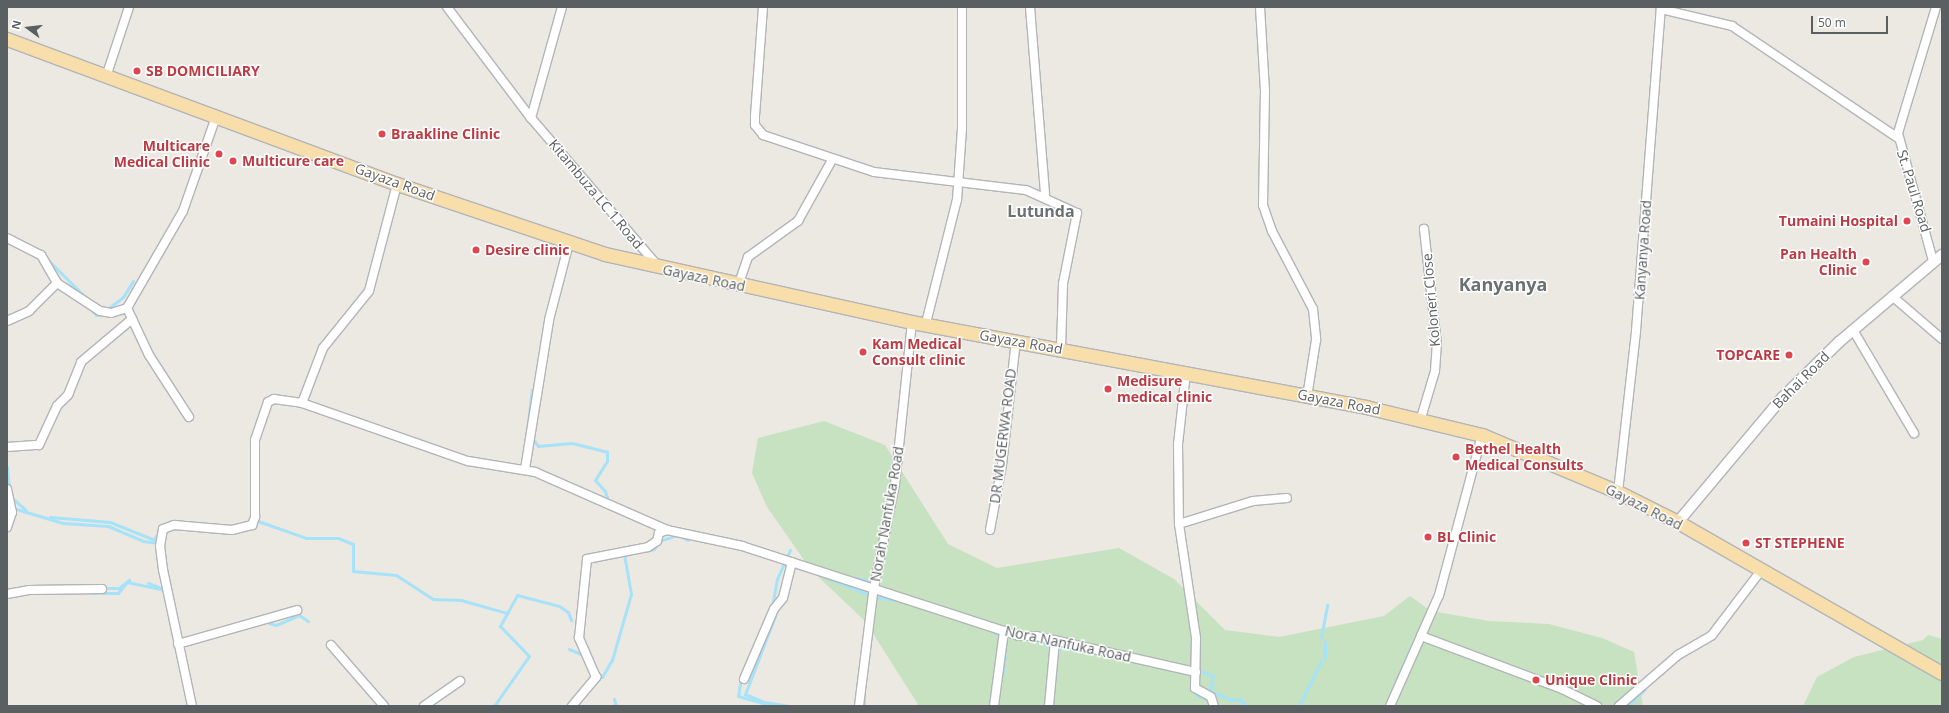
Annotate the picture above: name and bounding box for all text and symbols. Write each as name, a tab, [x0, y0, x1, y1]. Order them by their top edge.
north arrow	[8, 8, 48, 48]
scale bar	[1813, 8, 1890, 34]
text: 50 m	[1818, 14, 1846, 31]
text: N	[8, 19, 24, 31]
place label: SB DOMICILIARY	[146, 63, 260, 79]
marker: SB DOMICILIARY	[131, 65, 143, 77]
place label: Braakline Clinic	[391, 126, 500, 142]
marker: Braakline Clinic	[376, 128, 388, 140]
street label: Kitambuza LC 1 Road	[545, 136, 647, 252]
place label: Multicare Medical Clinic	[114, 138, 210, 170]
marker: Multicare Medical Clinic	[213, 148, 225, 160]
street label: St. Paul Road	[1893, 148, 1935, 234]
place label: Multicure care	[242, 153, 344, 169]
marker: Multicure care	[227, 155, 239, 167]
street label: Gayaza Road	[353, 160, 437, 204]
street label: Kanyanya Road	[1631, 199, 1655, 301]
district label: Lutunda	[1007, 201, 1075, 221]
place label: Tumaini Hospital	[1779, 213, 1898, 229]
marker: Tumaini Hospital	[1901, 215, 1913, 227]
place label: Desire clinic	[485, 242, 570, 258]
marker: Desire clinic	[470, 244, 482, 256]
place label: Pan Health Clinic	[1780, 246, 1857, 278]
street label: Koloneri Close	[1419, 253, 1443, 347]
marker: Pan Health Clinic	[1860, 256, 1872, 268]
street label: Gayaza Road	[661, 261, 747, 295]
district label: Kanyanya	[1459, 273, 1547, 295]
street label: Gayaza Road	[978, 326, 1064, 358]
place label: Kam Medical Consult clinic	[872, 336, 965, 368]
marker: Kam Medical Consult clinic	[857, 346, 869, 358]
place label: TOPCARE	[1716, 347, 1780, 363]
street label: Bahai Road	[1769, 348, 1833, 412]
marker: TOPCARE	[1783, 349, 1795, 361]
street label: DR MUGERWA ROAD	[986, 368, 1020, 504]
place label: Medisure medical clinic	[1117, 373, 1212, 406]
marker: Medisure medical clinic	[1102, 383, 1114, 395]
street label: Gayaza Road	[1296, 386, 1382, 418]
place label: Bethel Health Medical Consults	[1465, 441, 1583, 474]
street label: Norah Nanfuka Road	[867, 445, 907, 583]
marker: Bethel Health Medical Consults	[1450, 451, 1462, 463]
street label: Gayaza Road	[1603, 480, 1685, 534]
place label: BL Clinic	[1437, 529, 1496, 545]
marker: BL Clinic	[1422, 531, 1434, 543]
place label: ST STEPHENE	[1755, 535, 1845, 551]
marker: ST STEPHENE	[1740, 537, 1752, 549]
street label: Nora Nanfuka Road	[1003, 622, 1133, 666]
place label: Unique Clinic	[1545, 672, 1637, 688]
marker: Unique Clinic	[1530, 674, 1542, 686]

